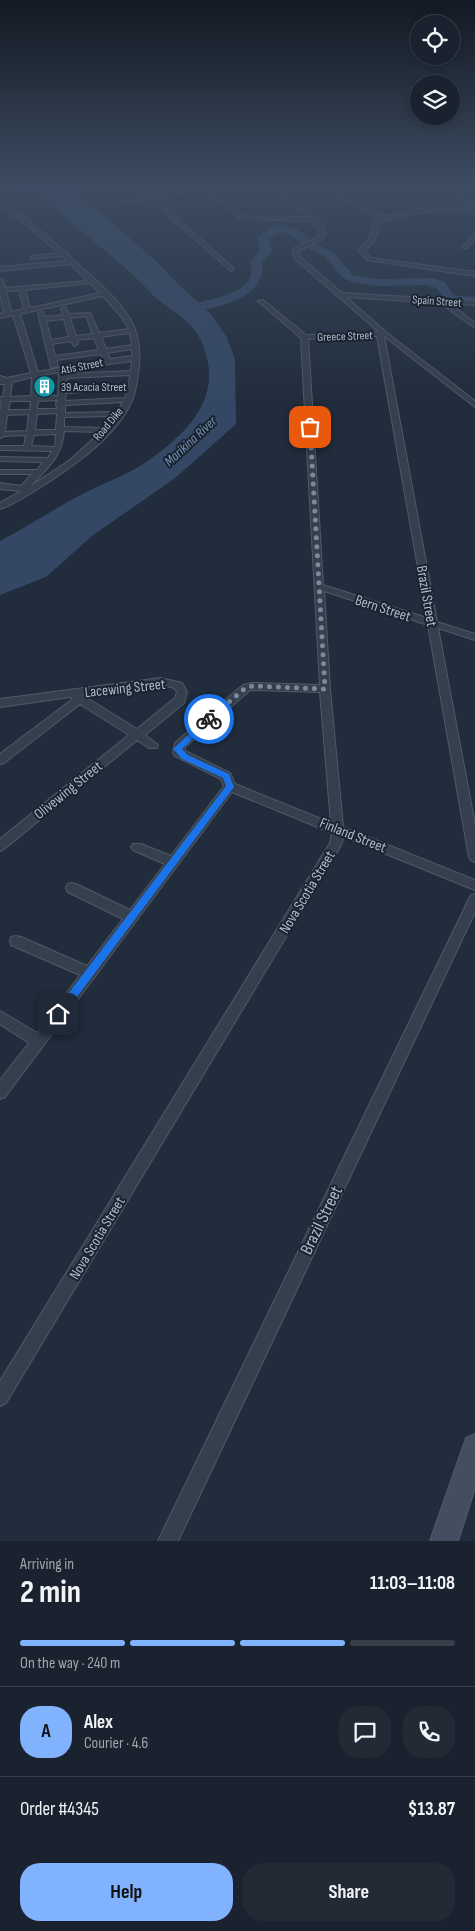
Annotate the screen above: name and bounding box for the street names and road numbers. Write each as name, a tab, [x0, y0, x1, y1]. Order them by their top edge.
street label: Spain Street	[412, 292, 462, 311]
street label: Greece Street	[317, 328, 373, 345]
street label: Atis Street	[59, 355, 105, 378]
street label: Road Dike	[90, 404, 127, 444]
street label: Brazil Street	[412, 564, 441, 628]
street label: Bern Street	[353, 591, 414, 627]
street label: Lacewing Street	[84, 675, 167, 702]
street label: Olivewing Street	[30, 757, 107, 824]
street label: Finland Street	[317, 813, 389, 858]
street label: Nova Scotia Street	[275, 847, 340, 937]
street label: Brazil Street	[296, 1182, 347, 1258]
street label: Nova Scotia Street	[65, 1193, 130, 1283]

